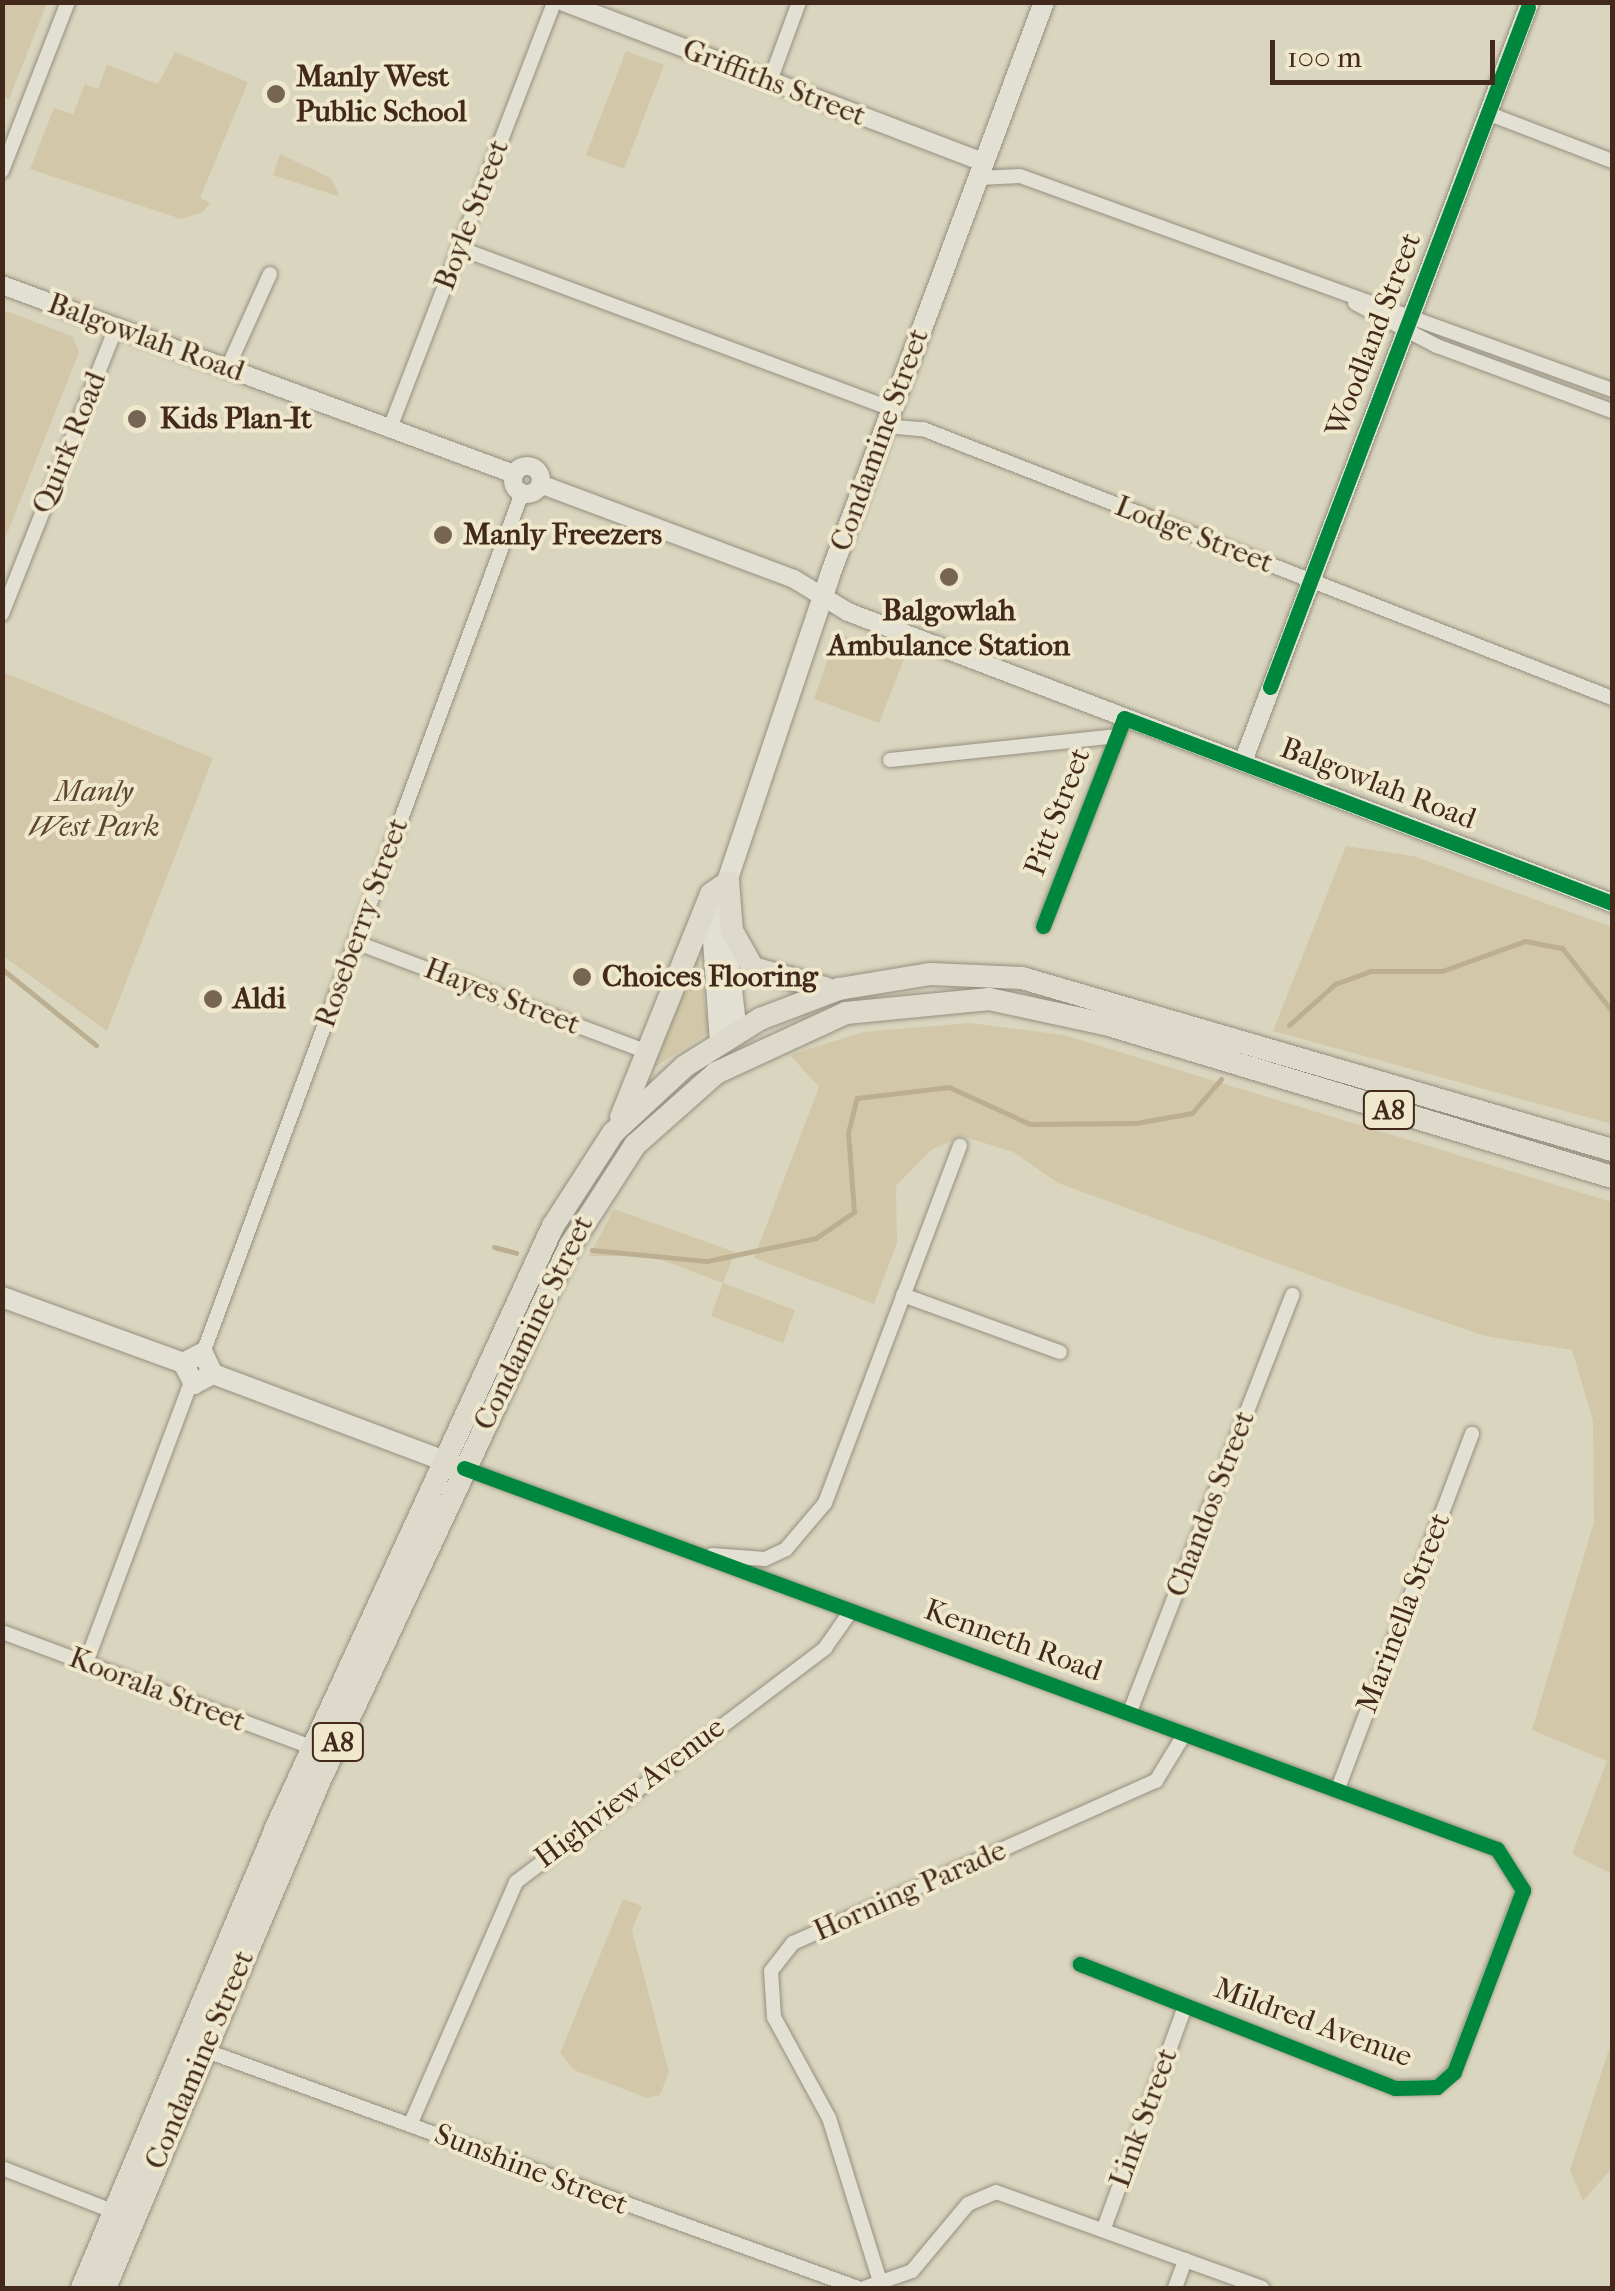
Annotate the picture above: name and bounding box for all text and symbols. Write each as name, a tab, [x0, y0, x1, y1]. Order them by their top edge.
scale bar	[1275, 20, 1500, 82]
street label: Griffiths Street	[677, 32, 871, 134]
text: 100 m	[1287, 40, 1362, 75]
place label: Manly West Public School	[296, 59, 467, 130]
marker: Manly West Public School	[265, 83, 287, 105]
street label: Boyle Street	[427, 135, 517, 295]
street label: Woodland Street	[1319, 228, 1429, 442]
street label: Balgowlah Road	[43, 286, 249, 390]
street label: Condamine Street	[823, 324, 937, 556]
street label: Quirk Road	[25, 367, 115, 519]
place label: Kids Plan-It	[160, 401, 312, 437]
marker: Kids Plan-It	[124, 406, 150, 432]
street label: Lodge Street	[1110, 488, 1278, 582]
place label: Manly Freezers	[463, 517, 662, 553]
marker: Manly Freezers	[432, 524, 454, 546]
marker: Balgowlah Ambulance Station	[938, 566, 960, 588]
place label: Balgowlah Ambulance Station	[828, 593, 1070, 664]
street label: Balgowlah Road	[1275, 730, 1481, 838]
street label: Pitt Street	[1017, 743, 1099, 881]
park label: Manly West Park	[28, 774, 160, 844]
street label: Roseberry Street	[307, 813, 417, 1033]
street label: Hayes Street	[419, 951, 585, 1043]
place label: Choices Flooring	[602, 959, 818, 995]
marker: Choices Flooring	[571, 966, 593, 988]
place label: Aldi	[233, 981, 286, 1017]
marker: Aldi	[202, 988, 224, 1010]
road number: A8	[1362, 1087, 1416, 1133]
street label: Condamine Street	[466, 1210, 602, 1436]
street label: Chandos Street	[1159, 1406, 1263, 1602]
street label: Marinella Street	[1349, 1508, 1459, 1718]
street label: Kenneth Road	[919, 1592, 1107, 1690]
street label: Koorala Street	[64, 1640, 250, 1740]
street label: Highview Avenue	[528, 1710, 732, 1876]
road number: A8	[310, 1719, 366, 1765]
street label: Horning Parade	[808, 1833, 1012, 1949]
street label: Condamine Street	[138, 1945, 262, 2175]
street label: Mildred Avenue	[1209, 1971, 1417, 2075]
street label: Link Street	[1102, 2044, 1186, 2192]
street label: Sunshine Street	[429, 2117, 633, 2223]

